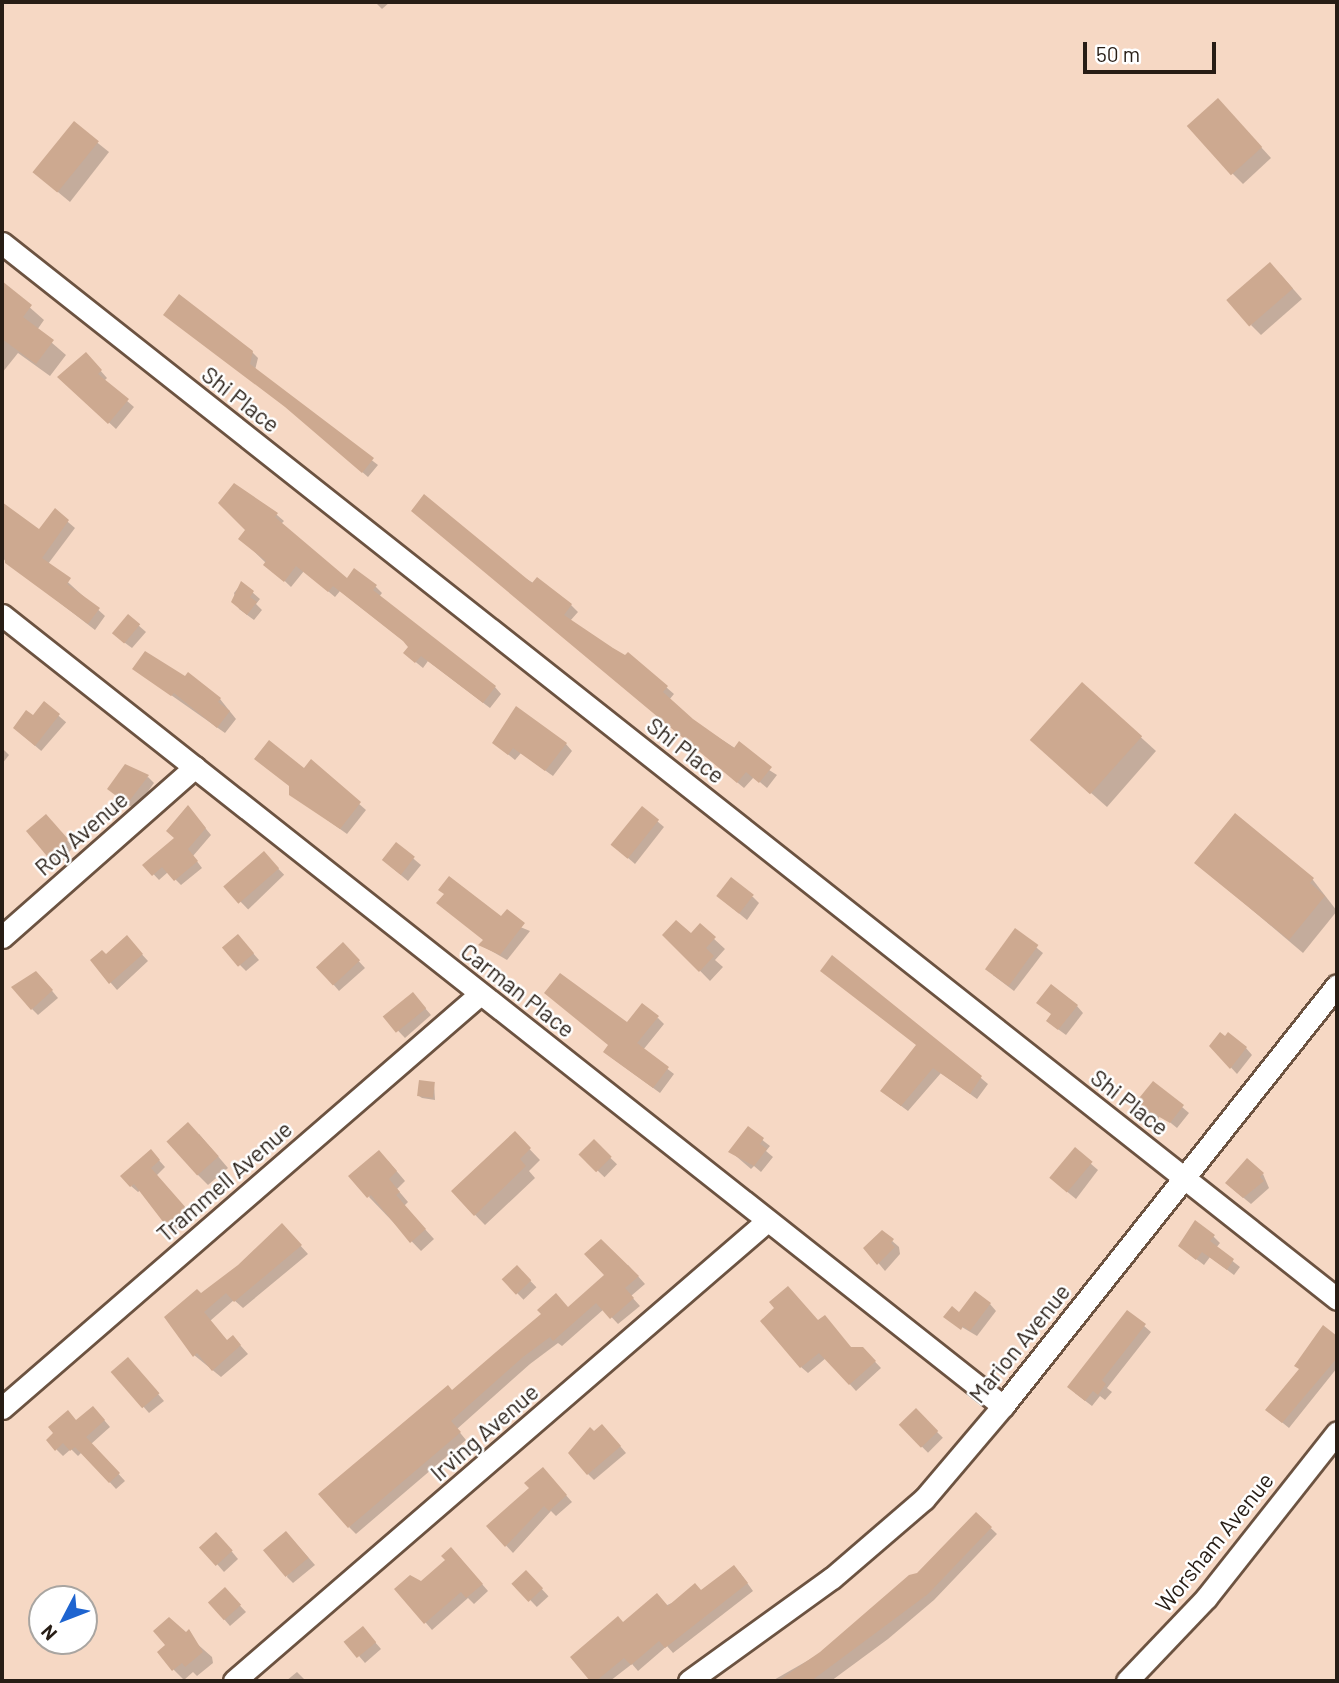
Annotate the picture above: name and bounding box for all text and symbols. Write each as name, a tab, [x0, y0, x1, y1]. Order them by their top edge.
scale bar	[1087, 28, 1220, 72]
text: 50 m	[1096, 41, 1140, 66]
street label: Shi Place	[197, 360, 285, 438]
street label: Shi Place	[642, 711, 730, 789]
street label: Roy Avenue	[29, 785, 133, 881]
street label: Carman Place	[456, 937, 580, 1043]
street label: Shi Place	[1086, 1063, 1174, 1141]
street label: Trammell Avenue	[151, 1115, 297, 1247]
street label: Marion Avenue	[963, 1278, 1075, 1408]
street label: Irving Avenue	[424, 1378, 544, 1486]
street label: Worsham Avenue	[1149, 1467, 1279, 1617]
north arrow	[28, 1585, 98, 1655]
text: N	[36, 1621, 61, 1645]

